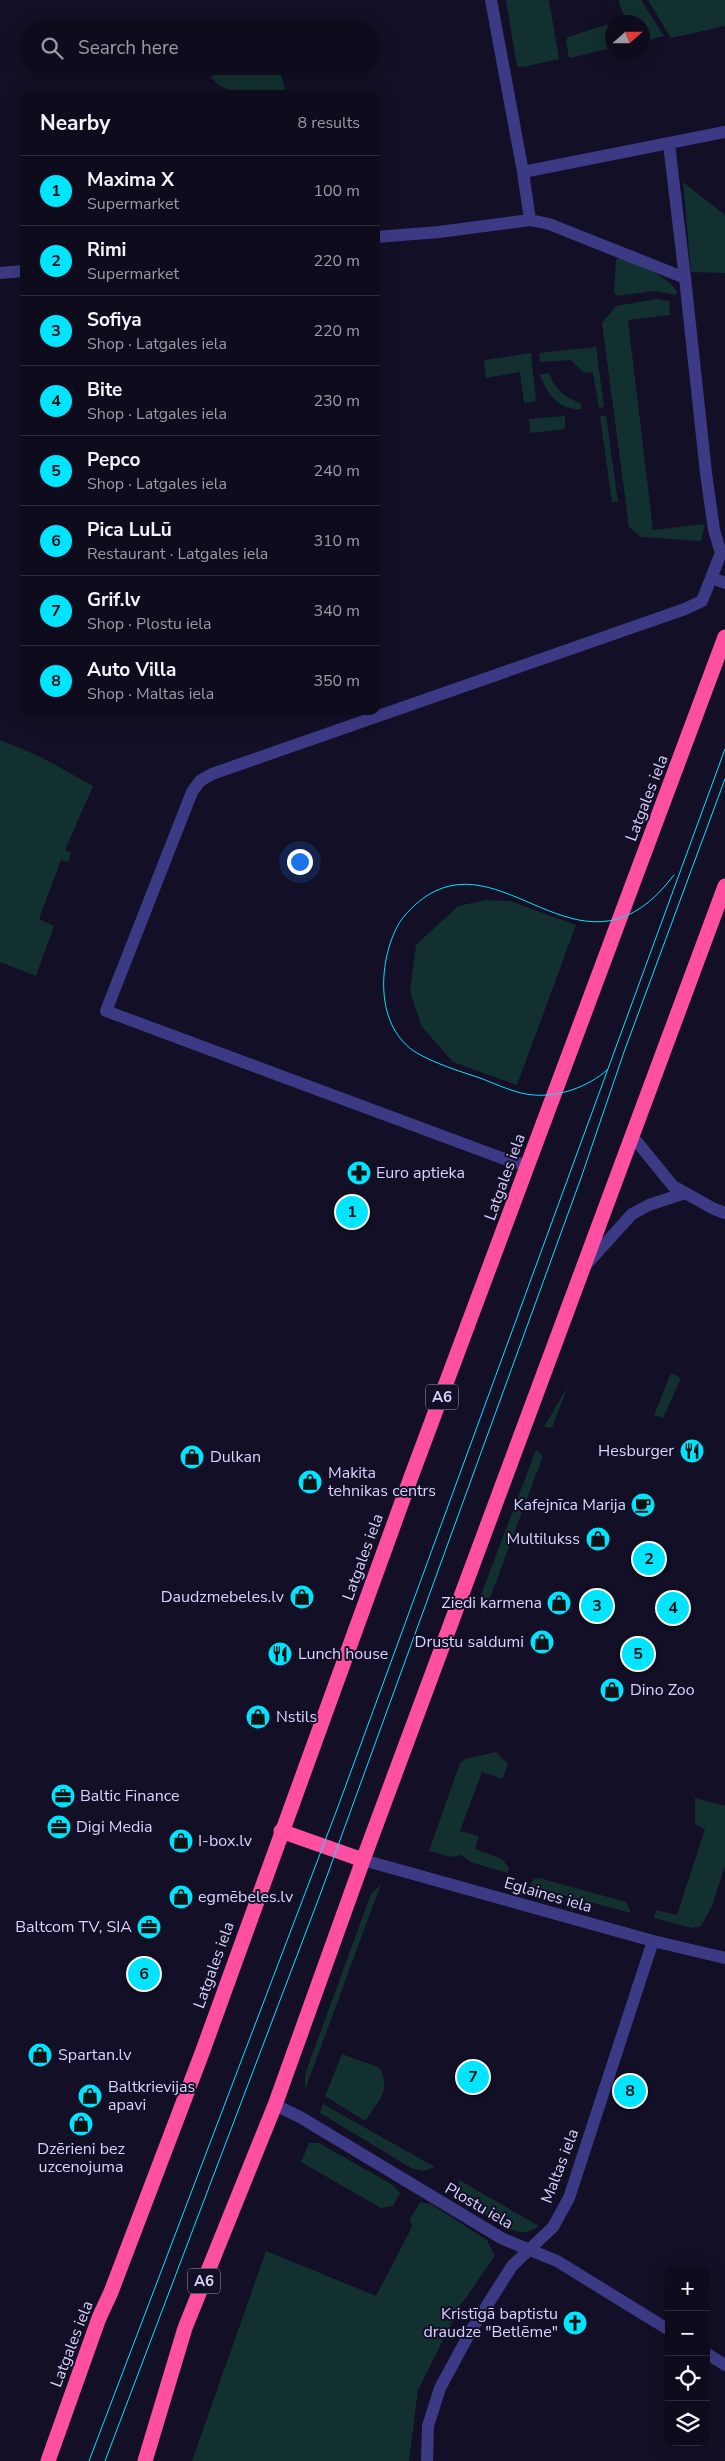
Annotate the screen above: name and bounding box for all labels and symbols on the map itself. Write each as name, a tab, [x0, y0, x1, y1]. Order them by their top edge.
north arrow	[605, 15, 650, 60]
street label: Latgales iela	[620, 752, 674, 844]
your location	[287, 849, 313, 875]
street label: Latgales iela	[479, 1130, 531, 1224]
pharmacy icon: Euro aptieka	[346, 1160, 372, 1186]
place label: Euro aptieka	[376, 1162, 465, 1184]
pin: 1	[336, 1193, 368, 1231]
road number: A6	[426, 1384, 458, 1410]
restaurant icon: Hesburger	[679, 1438, 705, 1464]
place label: Hesburger	[598, 1440, 674, 1462]
shop icon: Dulkan	[179, 1444, 205, 1470]
place label: Dulkan	[210, 1446, 261, 1468]
place label: Makita tehnikas centrs	[328, 1462, 436, 1502]
shop icon: Makita tehnikas centrs	[297, 1469, 323, 1495]
cafe icon: Kafejnīca Marija	[630, 1492, 656, 1518]
place label: Kafejnīca Marija	[514, 1494, 626, 1516]
street label: Latgales iela	[337, 1510, 389, 1604]
shop icon: Multilukss	[585, 1526, 611, 1552]
place label: Multilukss	[506, 1528, 580, 1550]
pin: 2	[633, 1540, 665, 1578]
shop icon: Daudzmebeles.lv	[289, 1584, 315, 1610]
place label: Daudzmebeles.lv	[161, 1586, 285, 1608]
pin: 3	[581, 1587, 613, 1625]
pin: 4	[657, 1589, 689, 1627]
shop icon: Ziedi karmena	[546, 1590, 572, 1616]
place label: Ziedi karmena	[441, 1592, 542, 1614]
shop icon: Drustu saldumi	[529, 1629, 555, 1655]
place label: Drustu saldumi	[415, 1631, 524, 1653]
pin: 5	[622, 1635, 654, 1673]
restaurant icon: Lunch house	[267, 1641, 293, 1667]
place label: Lunch house	[298, 1643, 388, 1665]
shop icon: Dino Zoo	[599, 1677, 625, 1703]
place label: Dino Zoo	[630, 1679, 695, 1701]
shop icon: Nstils	[245, 1704, 271, 1730]
place label: Nstils	[276, 1706, 317, 1728]
office icon: Baltic Finance	[50, 1783, 76, 1809]
place label: Baltic Finance	[80, 1785, 180, 1807]
office icon: Digi Media	[46, 1814, 72, 1840]
place label: Digi Media	[76, 1816, 153, 1838]
shop icon: I-box.lv	[168, 1828, 194, 1854]
place label: I-box.lv	[198, 1830, 253, 1852]
street label: Eglaines iela	[502, 1872, 594, 1918]
shop icon: egmēbeles.lv	[168, 1884, 194, 1910]
place label: egmēbeles.lv	[198, 1886, 294, 1908]
office icon: Baltcom TV, SIA	[136, 1914, 162, 1940]
place label: Baltcom TV, SIA	[15, 1916, 132, 1938]
street label: Latgales iela	[188, 1918, 240, 2012]
pin: 6	[128, 1955, 160, 1993]
shop icon: Spartan.lv	[27, 2042, 53, 2068]
place label: Spartan.lv	[58, 2044, 132, 2066]
pin: 7	[457, 2058, 489, 2096]
pin: 8	[614, 2072, 646, 2110]
place label: Baltkrievijas apavi	[108, 2076, 195, 2116]
shop icon: Baltkrievijas apavi	[77, 2083, 103, 2109]
shop icon: Dzērieni bez uzcenojuma	[68, 2111, 94, 2137]
street label: Maltas iela	[536, 2126, 584, 2206]
place label: Dzērieni bez uzcenojuma	[37, 2138, 125, 2178]
street label: Plostu iela	[441, 2178, 517, 2234]
road number: A6	[188, 2268, 220, 2294]
street label: Latgales iela	[45, 2298, 99, 2390]
place label: Kristīgā baptistu draudze "Betlēme"	[424, 2303, 558, 2343]
church icon: Kristīgā baptistu draudze "Betlēme"	[562, 2310, 588, 2336]

